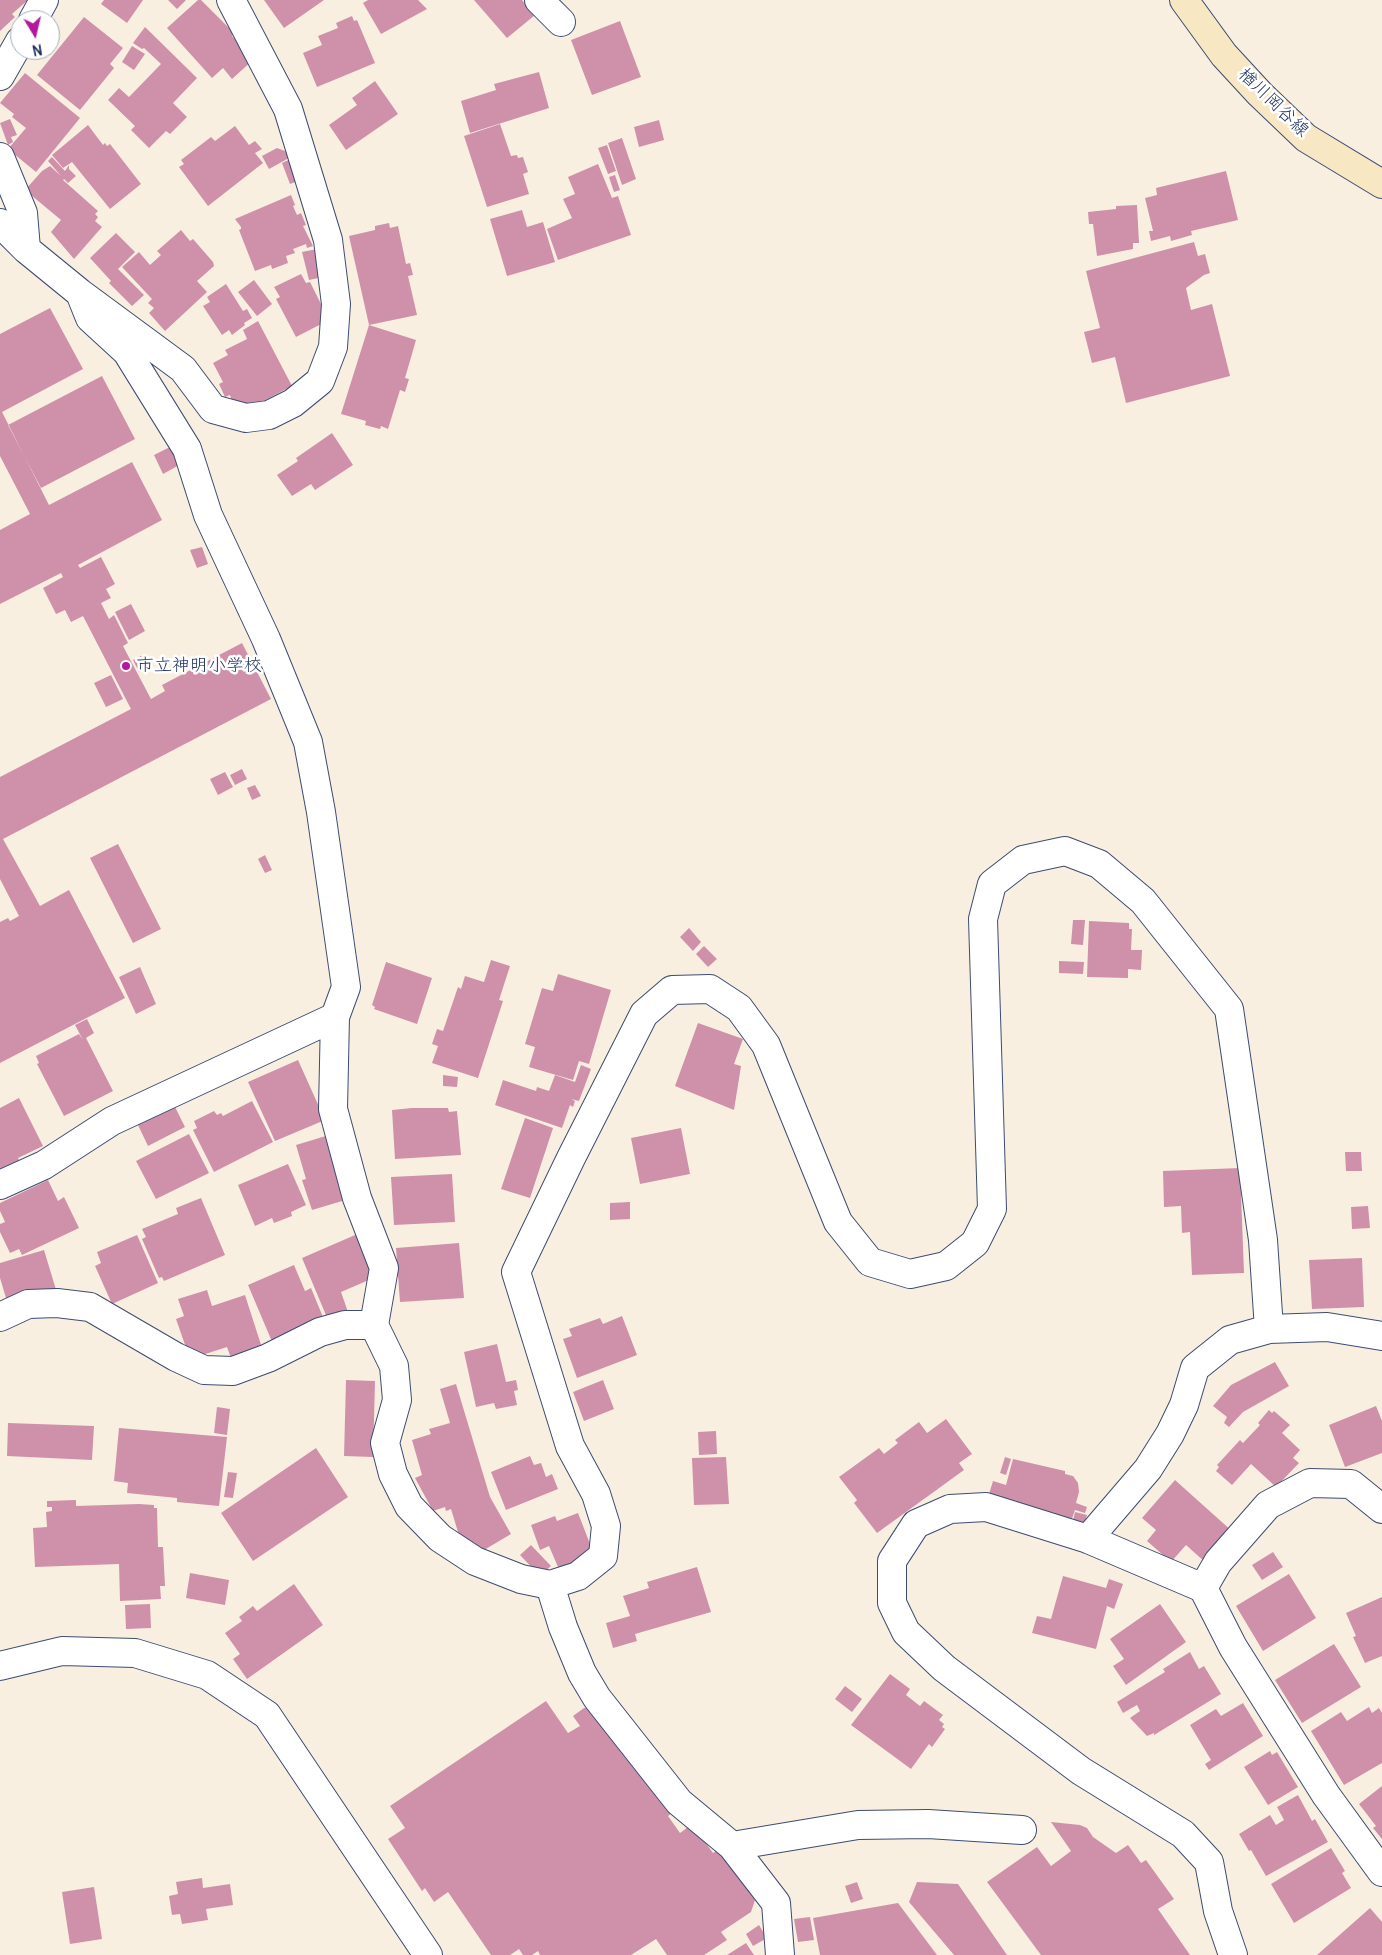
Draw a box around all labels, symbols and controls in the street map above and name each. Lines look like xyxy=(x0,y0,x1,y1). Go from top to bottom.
north arrow xyxy=(10,10,60,60)
text: N xyxy=(31,40,43,58)
street label: 楢川岡谷線 xyxy=(1233,64,1313,142)
place label: 市立神明小学校 xyxy=(136,655,262,677)
marker: 市立神明小学校 xyxy=(120,660,132,672)

